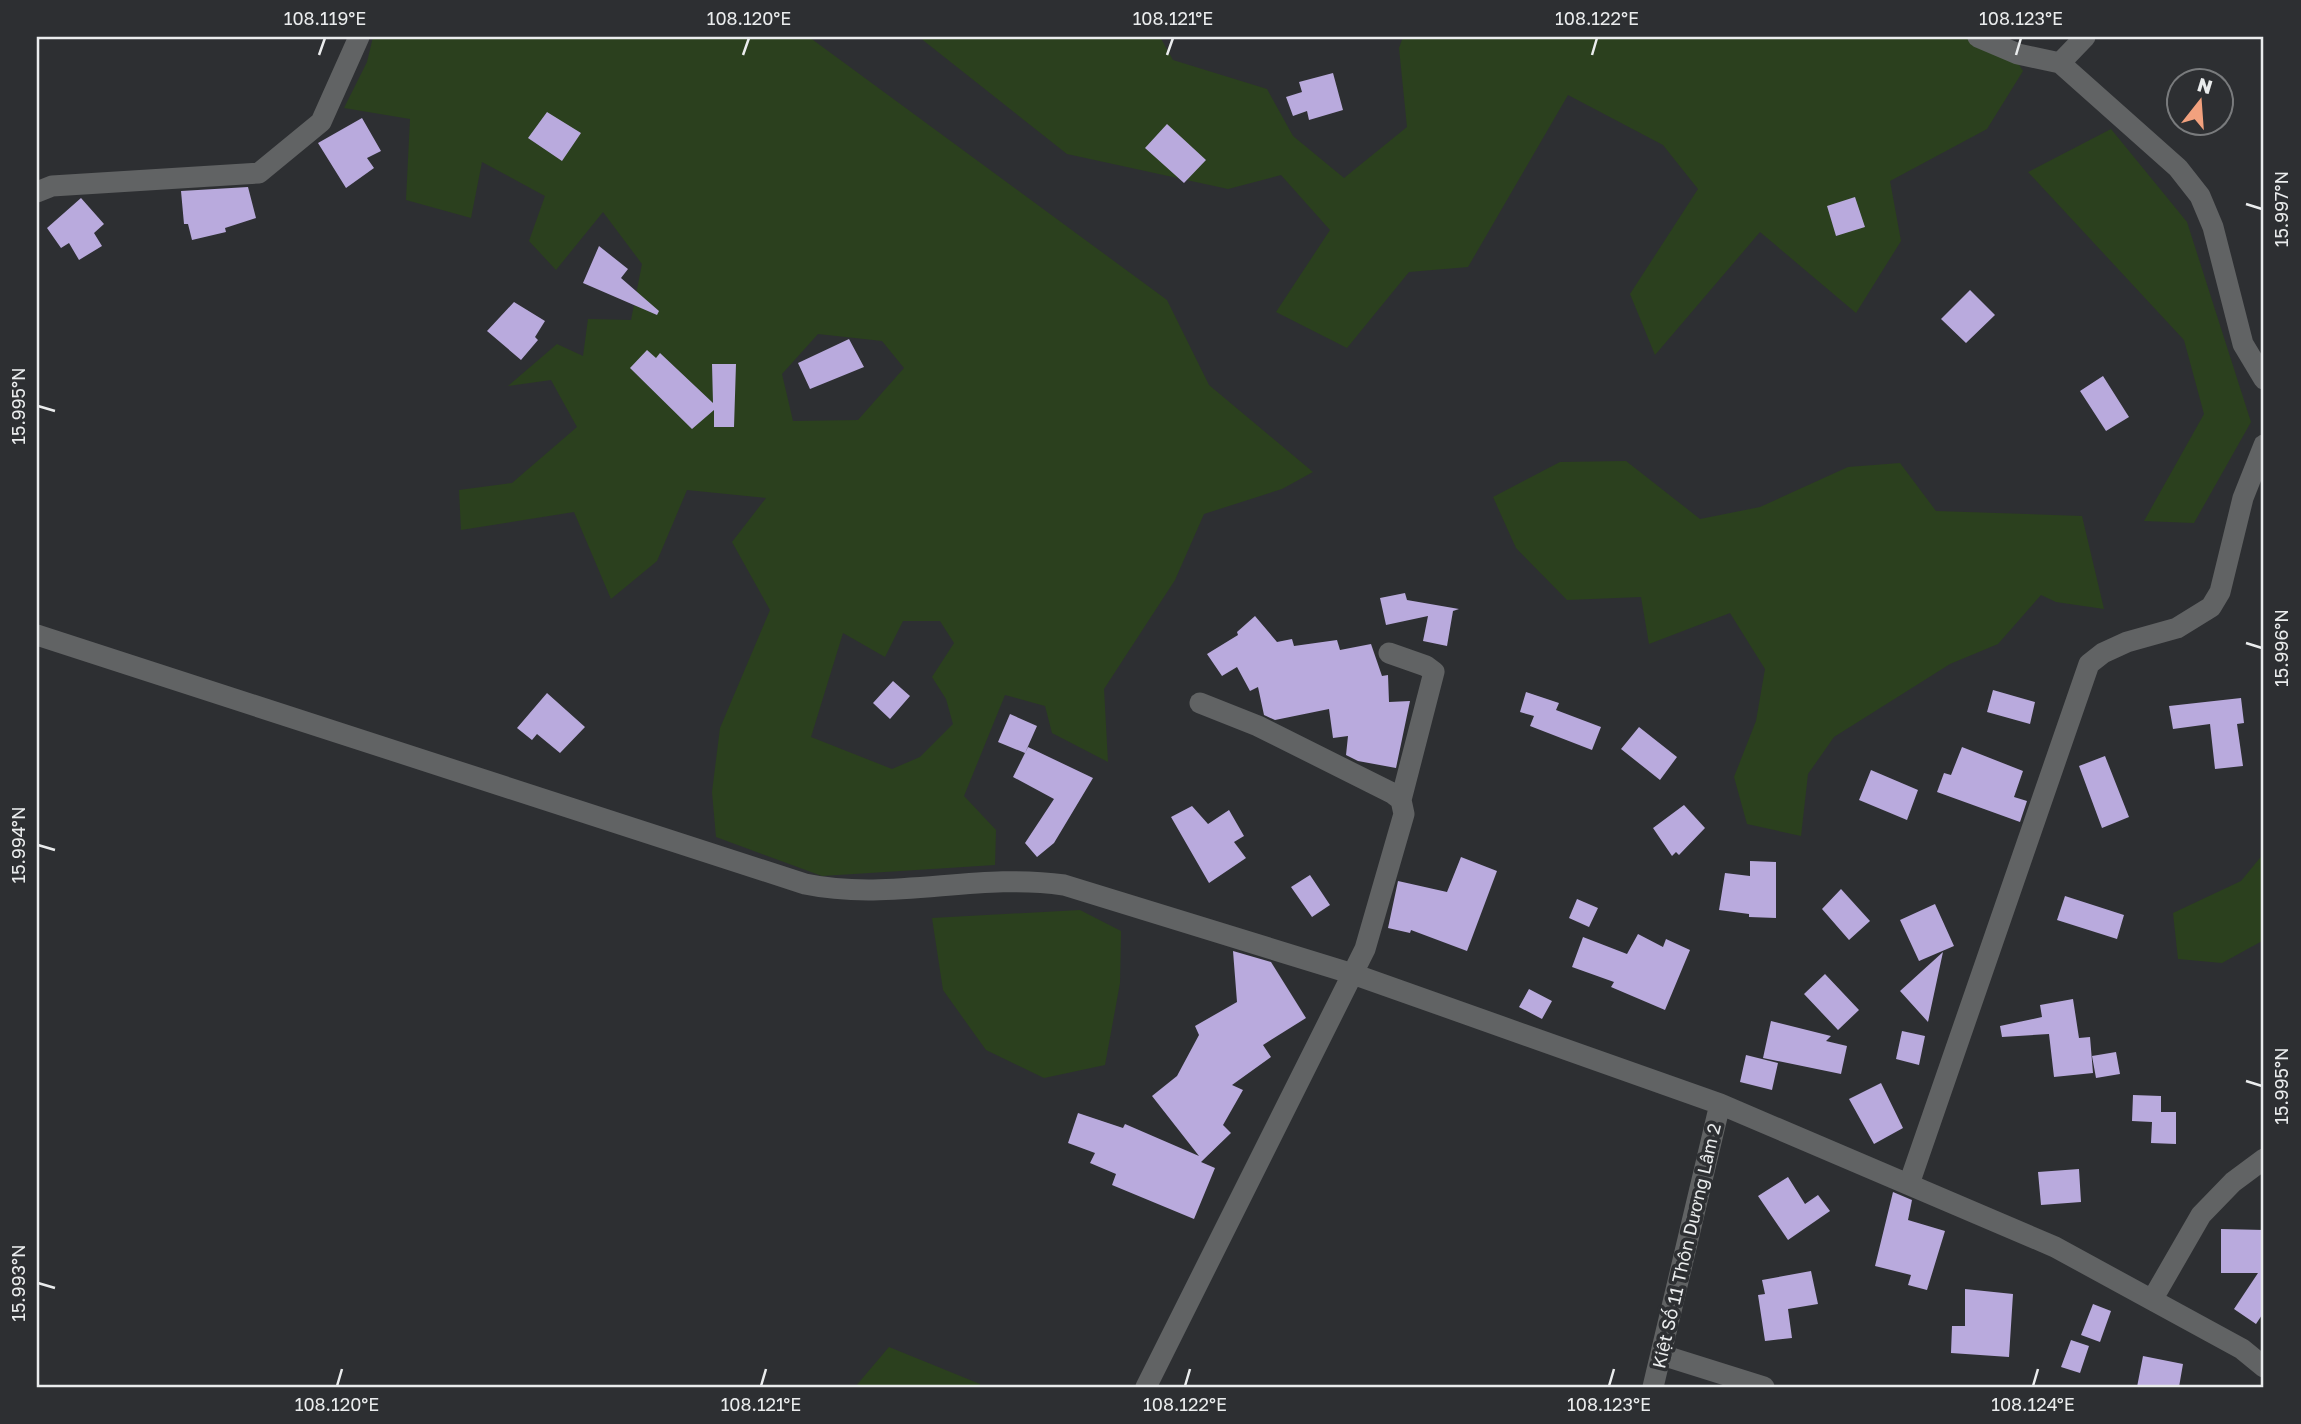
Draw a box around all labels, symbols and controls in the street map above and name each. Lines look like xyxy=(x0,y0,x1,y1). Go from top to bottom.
text: 108.119°E xyxy=(284,7,366,29)
text: 108.120°E xyxy=(707,7,791,29)
text: 108.121°E xyxy=(1133,7,1213,29)
text: 108.122°E xyxy=(1555,7,1639,29)
text: 108.123°E xyxy=(1979,7,2063,29)
north arrow xyxy=(2164,66,2234,136)
text: N xyxy=(2195,72,2215,98)
text: 15.997°N xyxy=(2270,171,2292,247)
text: 15.995°N xyxy=(7,367,29,445)
text: 15.996°N xyxy=(2270,609,2292,687)
text: 15.994°N xyxy=(7,806,29,884)
text: 15.995°N xyxy=(2270,1047,2292,1125)
street label: Kiệt Số 11 Thôn Dương Lâm 2 xyxy=(1647,1121,1725,1370)
text: 15.993°N xyxy=(7,1244,29,1322)
text: 108.120°E xyxy=(295,1393,379,1415)
text: 108.121°E xyxy=(721,1393,801,1415)
text: 108.122°E xyxy=(1143,1393,1227,1415)
text: 108.123°E xyxy=(1567,1393,1651,1415)
text: 108.124°E xyxy=(1991,1393,2075,1415)

